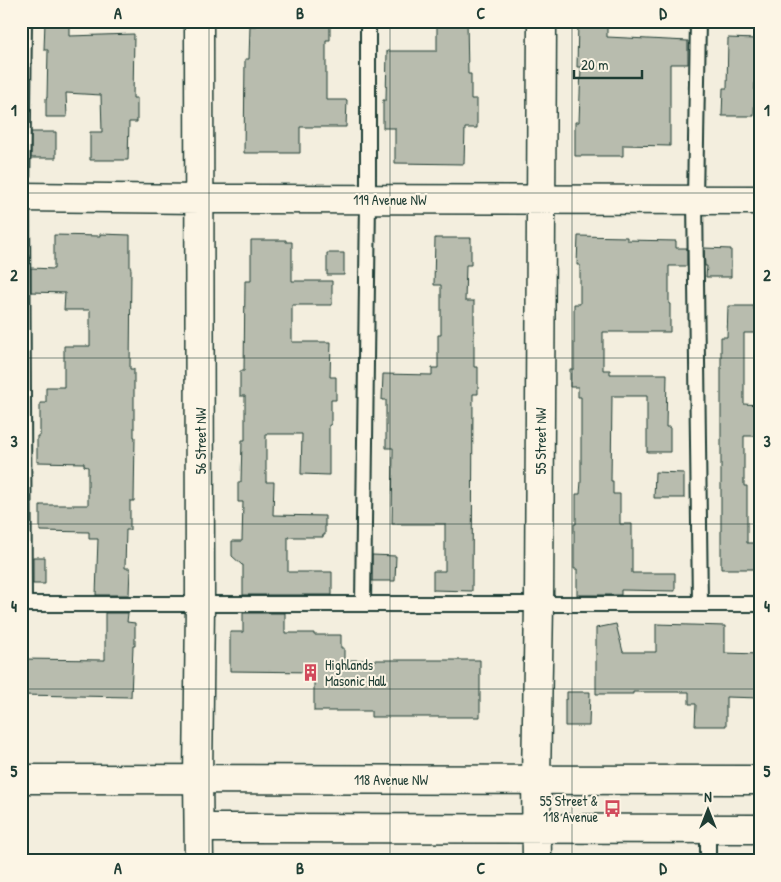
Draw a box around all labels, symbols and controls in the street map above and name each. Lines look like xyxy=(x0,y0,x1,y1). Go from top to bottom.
text: A xyxy=(114,2,122,24)
text: B xyxy=(296,2,304,24)
text: C xyxy=(477,2,486,24)
text: D xyxy=(659,2,667,24)
scale bar xyxy=(574,48,641,80)
text: 20 m xyxy=(581,54,608,75)
text: 1 xyxy=(11,99,17,121)
text: 1 xyxy=(764,99,770,121)
street label: 119 Avenue NW xyxy=(353,190,427,209)
text: 2 xyxy=(10,264,18,286)
text: 2 xyxy=(763,264,771,286)
street label: 56 Street NW xyxy=(191,407,210,474)
street label: 55 Street NW xyxy=(531,407,550,474)
text: 3 xyxy=(10,430,18,452)
text: 3 xyxy=(763,430,771,452)
text: 4 xyxy=(11,595,17,617)
text: 4 xyxy=(764,595,770,617)
place label: Highlands Masonic Hall xyxy=(325,655,387,690)
building icon: Highlands Masonic Hall xyxy=(301,662,321,682)
text: 5 xyxy=(11,760,18,782)
text: 5 xyxy=(764,760,771,782)
street label: 118 Avenue NW xyxy=(354,770,428,789)
north arrow xyxy=(684,784,734,834)
text: N xyxy=(704,787,712,806)
place label: 55 Street & 118 Avenue xyxy=(540,791,598,826)
bus stop icon: 55 Street & 118 Avenue xyxy=(602,798,622,818)
text: A xyxy=(114,857,122,879)
text: B xyxy=(296,857,304,879)
text: C xyxy=(477,857,486,879)
text: D xyxy=(659,857,667,879)

